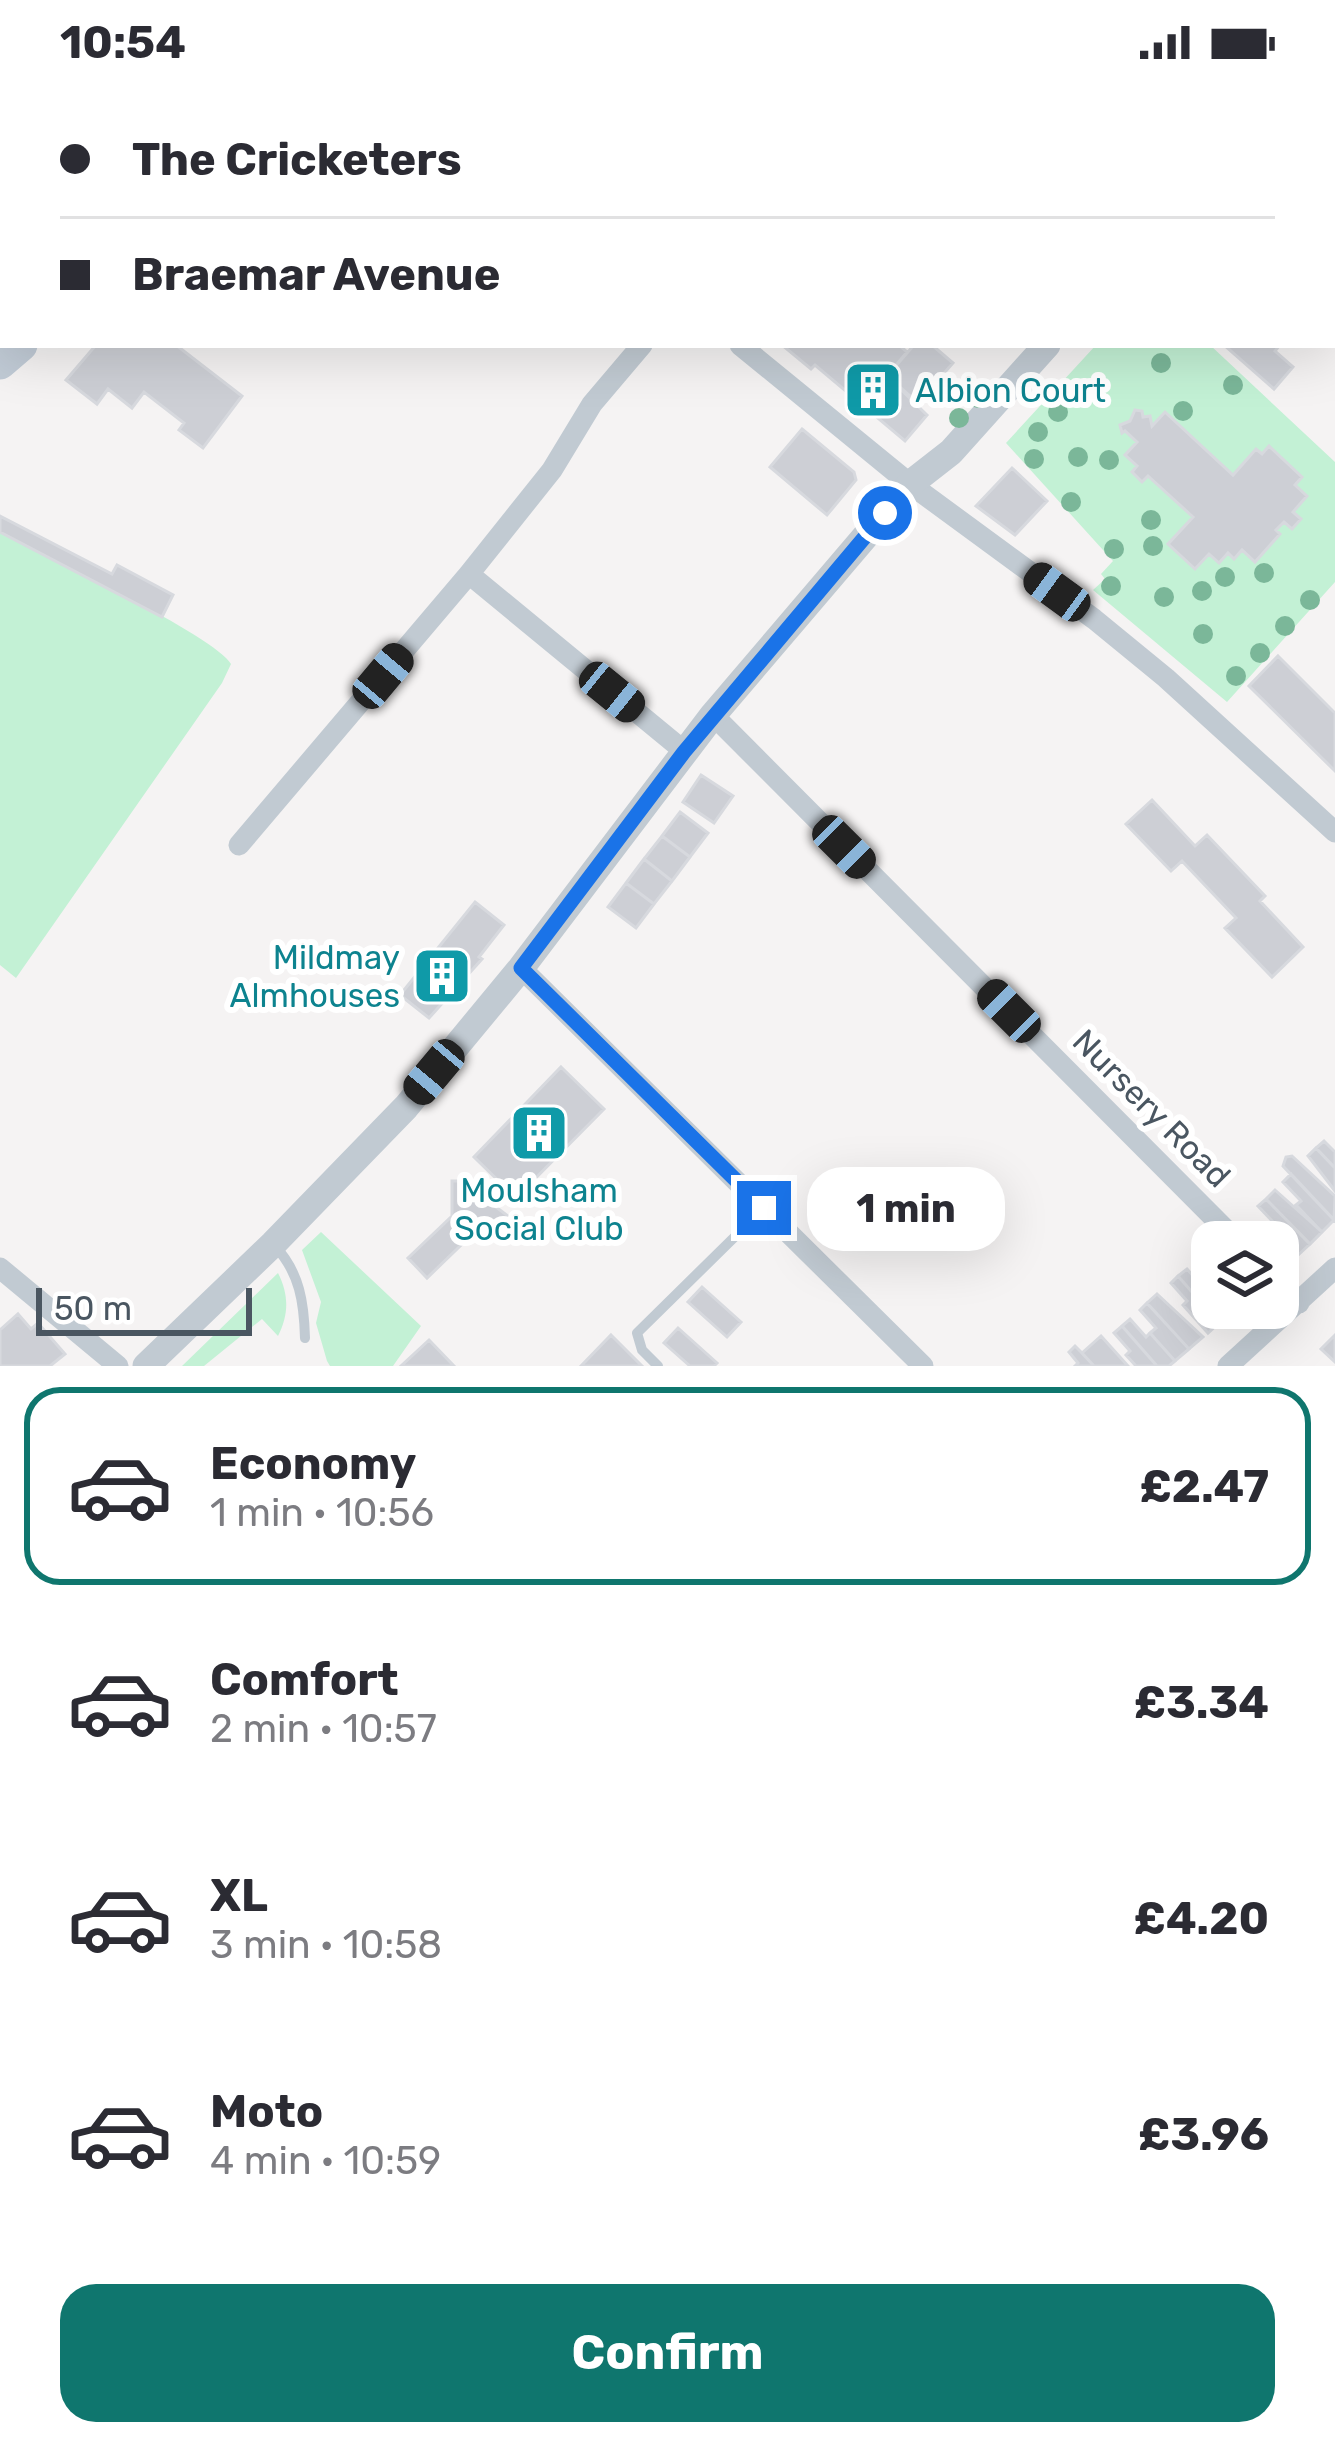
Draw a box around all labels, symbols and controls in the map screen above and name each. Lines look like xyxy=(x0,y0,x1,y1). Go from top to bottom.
text: 10:54 xyxy=(60,16,186,69)
text: The Cricketers xyxy=(132,133,462,186)
text: Braemar Avenue xyxy=(132,248,500,301)
building icon: Albion Court xyxy=(842,359,904,421)
place label: Albion Court xyxy=(915,371,1106,410)
route start xyxy=(858,486,912,540)
car xyxy=(1017,556,1097,628)
car xyxy=(346,637,420,715)
car xyxy=(573,655,651,729)
car xyxy=(806,809,882,885)
place label: Mildmay Almhouses xyxy=(229,938,400,1015)
building icon: Mildmay Almhouses xyxy=(411,945,473,1007)
car xyxy=(971,973,1047,1049)
street label: Nursery Road xyxy=(1065,1021,1239,1195)
car xyxy=(397,1033,471,1111)
building icon: Moulsham Social Club xyxy=(508,1102,570,1164)
callout: 1 min xyxy=(806,1166,1004,1250)
place label: Moulsham Social Club xyxy=(454,1171,624,1248)
route end xyxy=(737,1181,791,1235)
text: 1 min xyxy=(856,1186,956,1232)
map controls xyxy=(1191,1221,1299,1329)
button: layers xyxy=(1191,1221,1299,1329)
scale bar xyxy=(36,1282,252,1335)
text: 50 m xyxy=(54,1289,132,1328)
icon: car xyxy=(66,1432,174,1540)
text: Economy xyxy=(210,1437,416,1490)
text: £2.47 xyxy=(1139,1460,1269,1513)
text: 1 min · 10:56 xyxy=(210,1490,434,1536)
icon: car xyxy=(66,1648,174,1756)
text: Comfort xyxy=(210,1653,399,1706)
text: £3.34 xyxy=(1134,1676,1269,1729)
text: 2 min · 10:57 xyxy=(210,1706,437,1752)
icon: car xyxy=(66,1864,174,1972)
text: XL xyxy=(210,1869,268,1922)
text: £4.20 xyxy=(1134,1892,1269,1945)
text: 3 min · 10:58 xyxy=(210,1922,442,1968)
icon: car xyxy=(66,2080,174,2188)
text: Moto xyxy=(210,2085,323,2138)
text: £3.96 xyxy=(1138,2108,1269,2161)
text: 4 min · 10:59 xyxy=(210,2138,441,2184)
button: Confirm xyxy=(60,2284,1275,2422)

